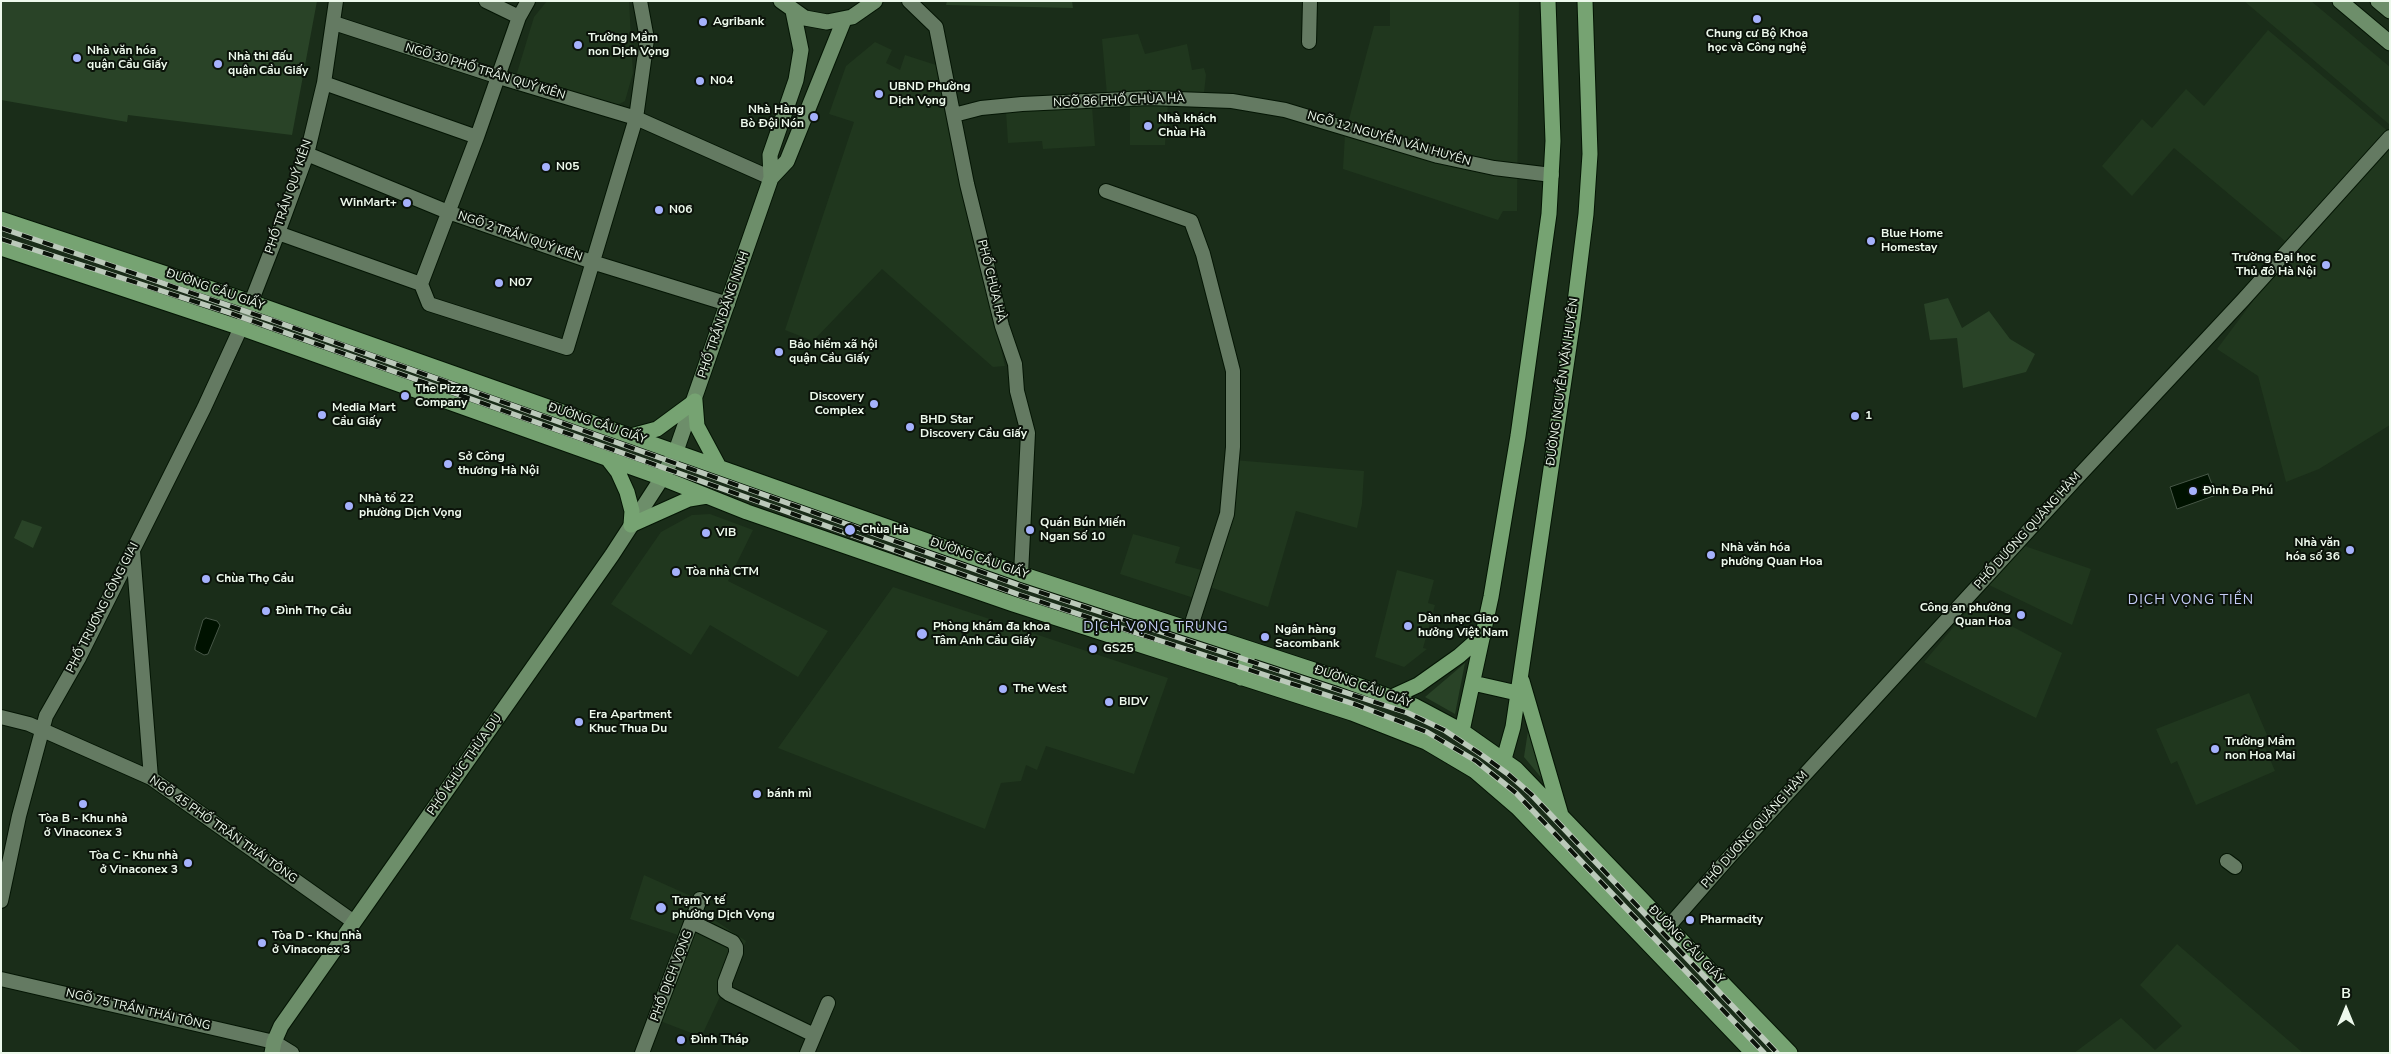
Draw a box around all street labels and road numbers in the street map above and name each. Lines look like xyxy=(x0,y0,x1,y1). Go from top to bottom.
street label: NGÕ 30 PHỐ TRẦN QUÝ KIÊN xyxy=(403,41,567,103)
street label: NGÕ 86 PHỐ CHÙA HÀ xyxy=(1053,92,1185,110)
street label: NGÕ 12 NGUYỄN VĂN HUYÊN xyxy=(1306,109,1472,169)
street label: PHỐ TRẦN QUÝ KIÊN xyxy=(263,138,315,256)
street label: NGÕ 2 TRẦN QUÝ KIÊN xyxy=(456,209,584,265)
street label: PHỐ CHÙA HÀ xyxy=(974,238,1008,324)
street label: PHỐ TRẦN ĐĂNG NINH xyxy=(696,250,752,380)
street label: ĐƯỜNG CẦU GIẤY xyxy=(164,266,266,314)
street label: ĐƯỜNG NGUYỄN VĂN HUYÊN xyxy=(1544,297,1582,467)
street label: ĐƯỜNG CẦU GIẤY xyxy=(546,400,648,448)
street label: PHỐ DƯƠNG QUẢNG HÀM xyxy=(1972,470,2084,592)
street label: ĐƯỜNG CẦU GIẤY xyxy=(928,535,1030,583)
street label: PHỐ TRƯƠNG CÔNG GIAI xyxy=(64,540,142,676)
street label: ĐƯỜNG CẦU GIẤY xyxy=(1312,663,1414,711)
street label: PHỐ KHÚC THỪA DỤ xyxy=(425,712,505,818)
street label: PHỐ DƯƠNG QUẢNG HÀM xyxy=(1699,769,1811,891)
street label: NGÕ 45 PHỐ TRẦN THÁI TÔNG xyxy=(146,773,300,887)
street label: ĐƯỜNG CẦU GIẤY xyxy=(1645,903,1727,987)
street label: PHỐ DỊCH VỌNG xyxy=(648,929,696,1023)
street label: NGÕ 75 TRẦN THÁI TÔNG xyxy=(64,986,212,1034)

